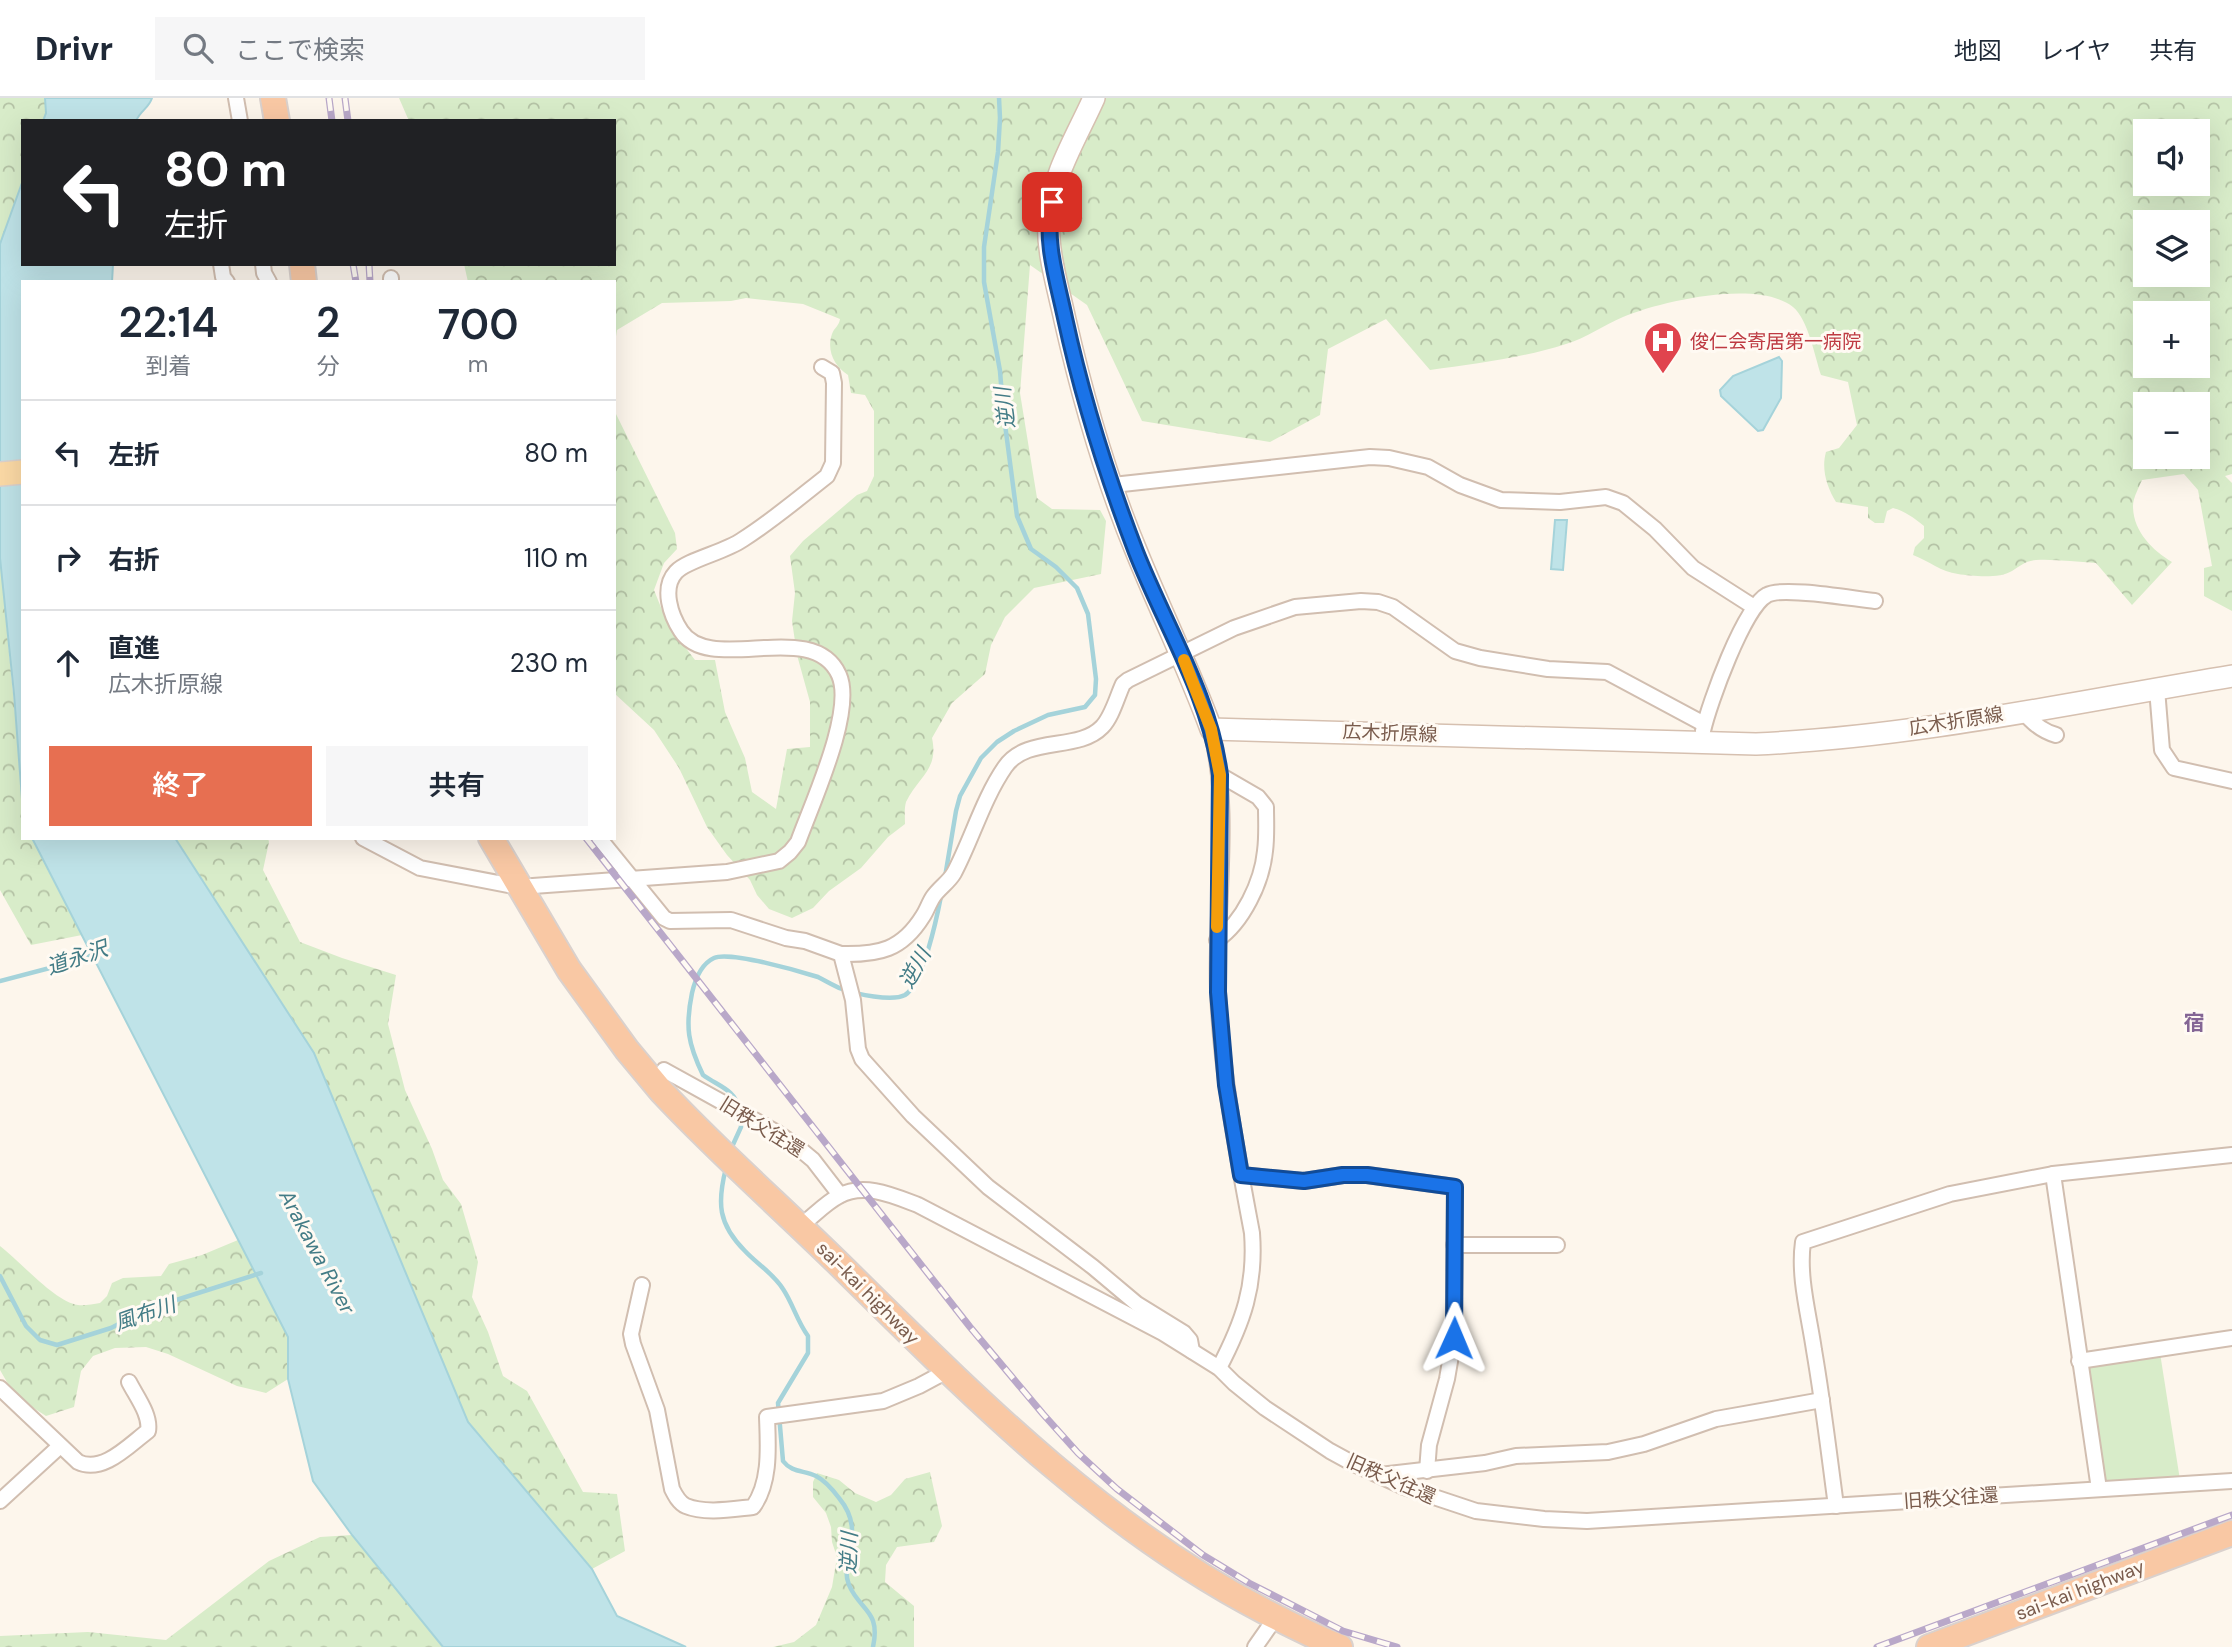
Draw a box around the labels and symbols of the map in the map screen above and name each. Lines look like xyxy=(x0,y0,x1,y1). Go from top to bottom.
pin xyxy=(1022,172,1082,232)
hospital icon: 俊仁会寄居第一病院 xyxy=(1642,320,1684,375)
place label: 俊仁会寄居第一病院 xyxy=(1690,329,1861,354)
water label: 逆川 xyxy=(988,383,1021,431)
street label: 広木折原線 xyxy=(1907,701,2005,741)
street label: 広木折原線 xyxy=(1342,719,1438,747)
water label: 道永沢 xyxy=(43,934,114,981)
water label: 逆川 xyxy=(893,941,938,993)
district label: 宿 xyxy=(2184,1009,2205,1037)
street label: 旧秩父往還 xyxy=(715,1091,809,1163)
water label: Arakawa River xyxy=(272,1184,362,1320)
street label: sai-kai highway xyxy=(811,1236,925,1350)
water label: 風布川 xyxy=(111,1290,181,1337)
position arrow xyxy=(1417,1301,1491,1375)
street label: 旧秩父往還 xyxy=(1343,1448,1439,1510)
street label: 旧秩父往還 xyxy=(1903,1482,1999,1514)
water label: 逆川 xyxy=(834,1530,864,1574)
street label: sai-kai highway xyxy=(2012,1554,2148,1626)

